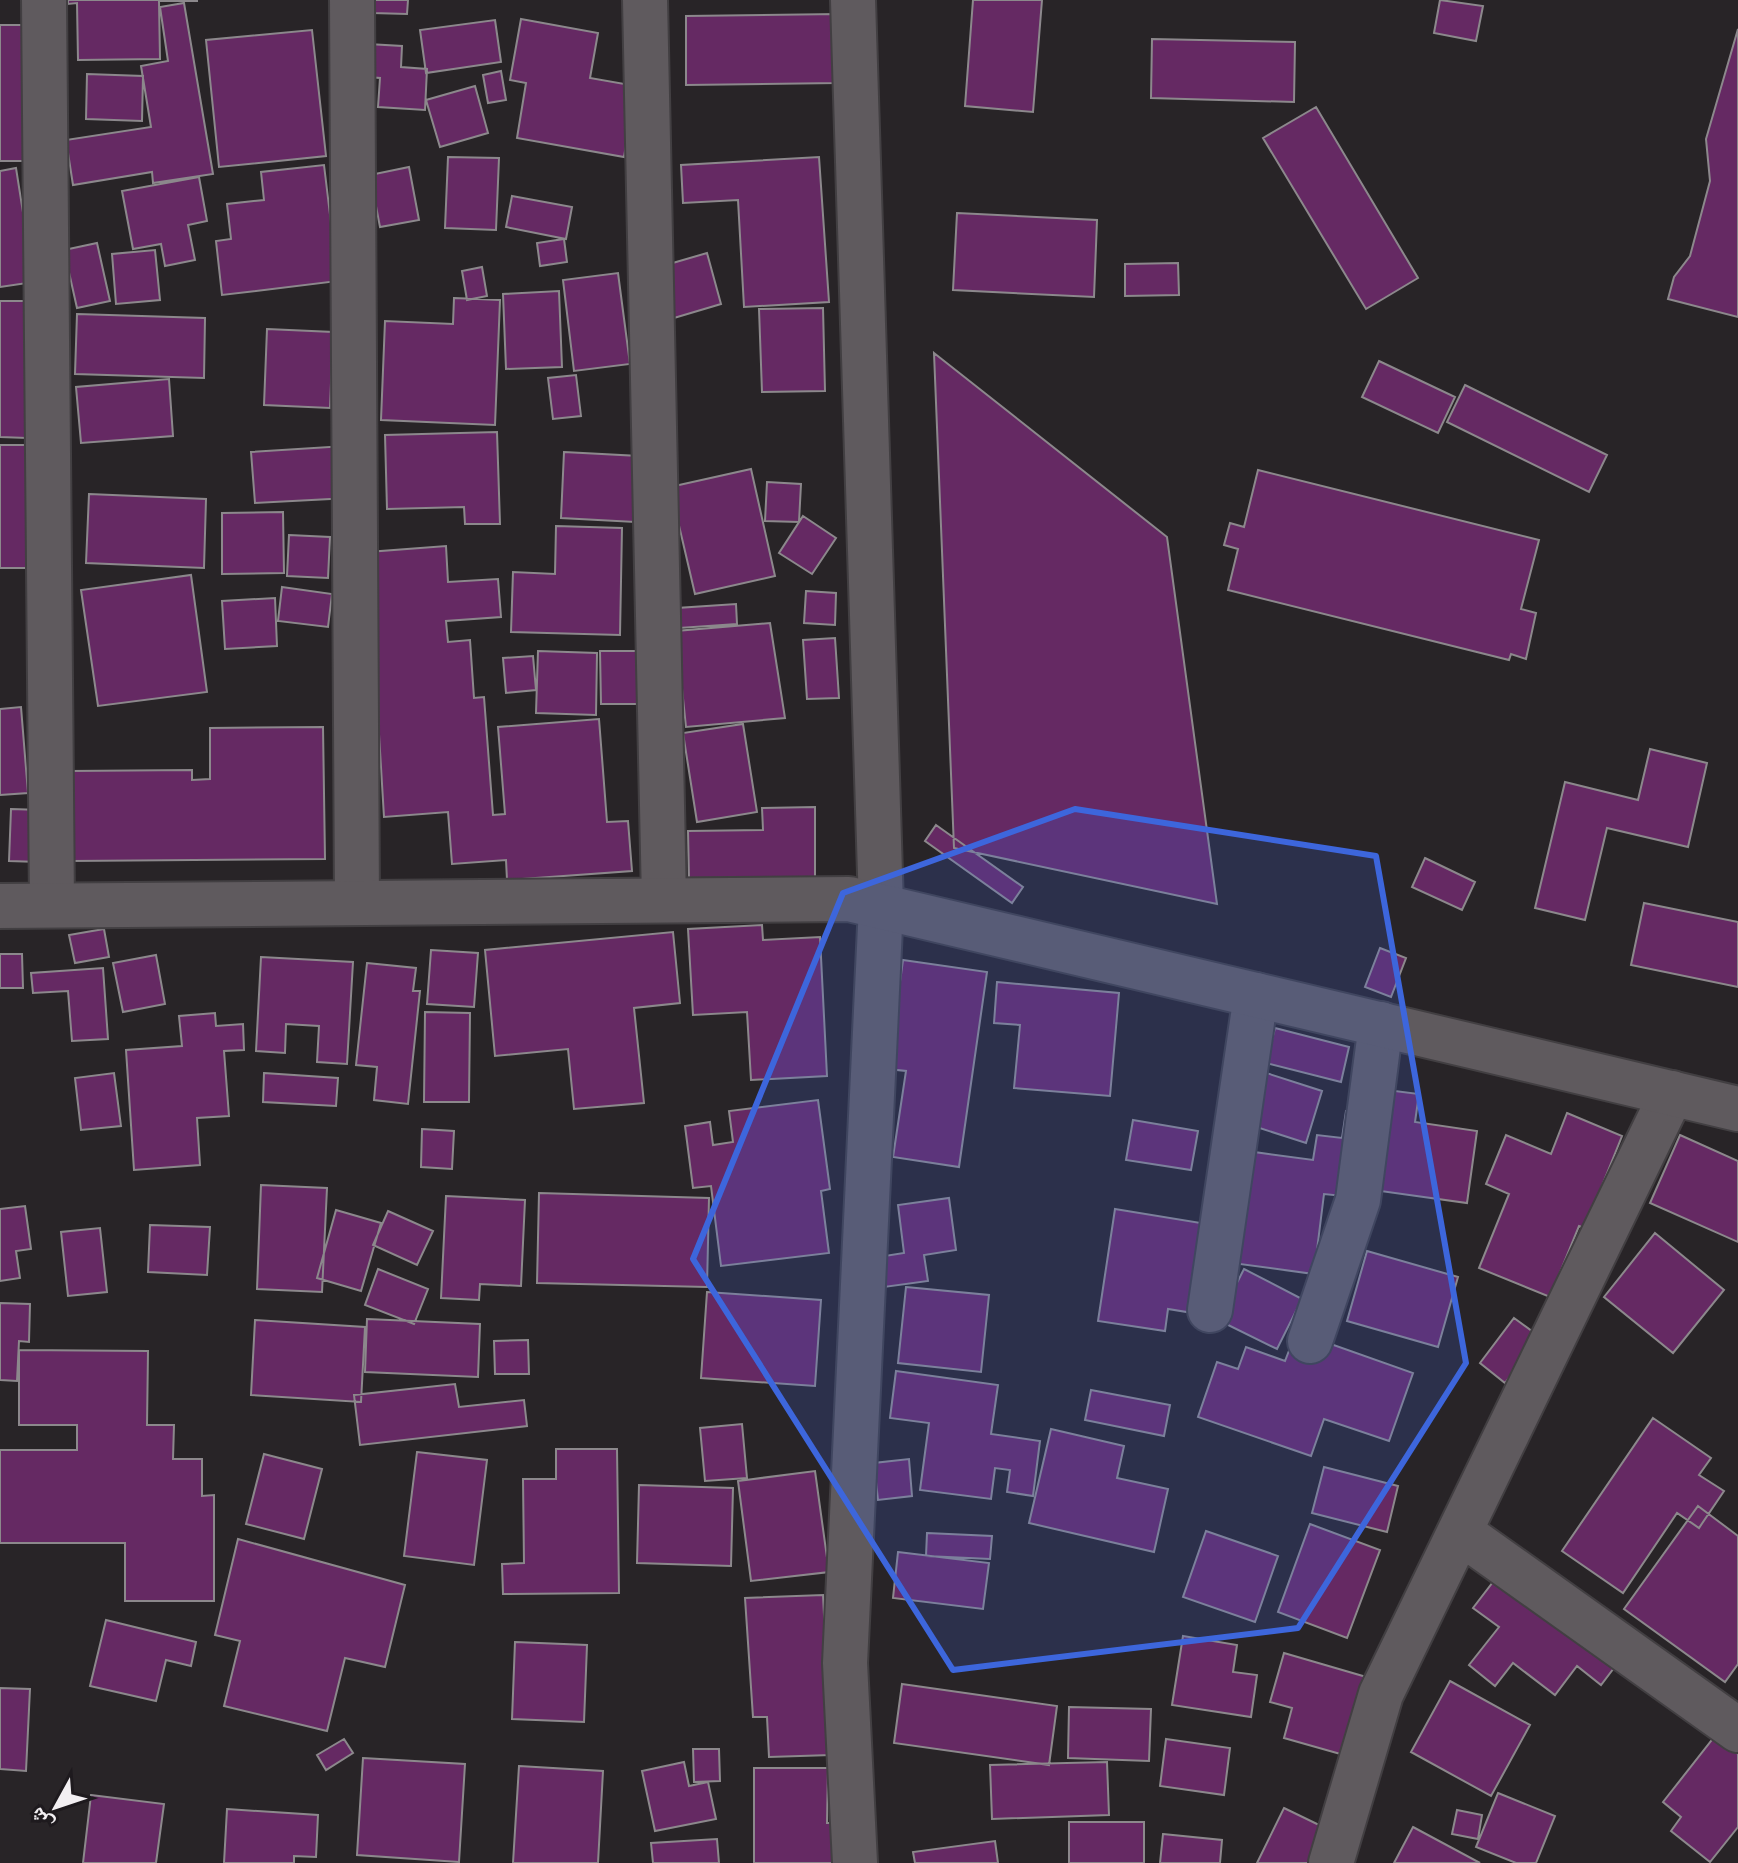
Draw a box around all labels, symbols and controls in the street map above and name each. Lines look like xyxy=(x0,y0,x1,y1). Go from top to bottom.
north arrow xyxy=(16,1767,96,1847)
text: ش xyxy=(22,1802,59,1838)

